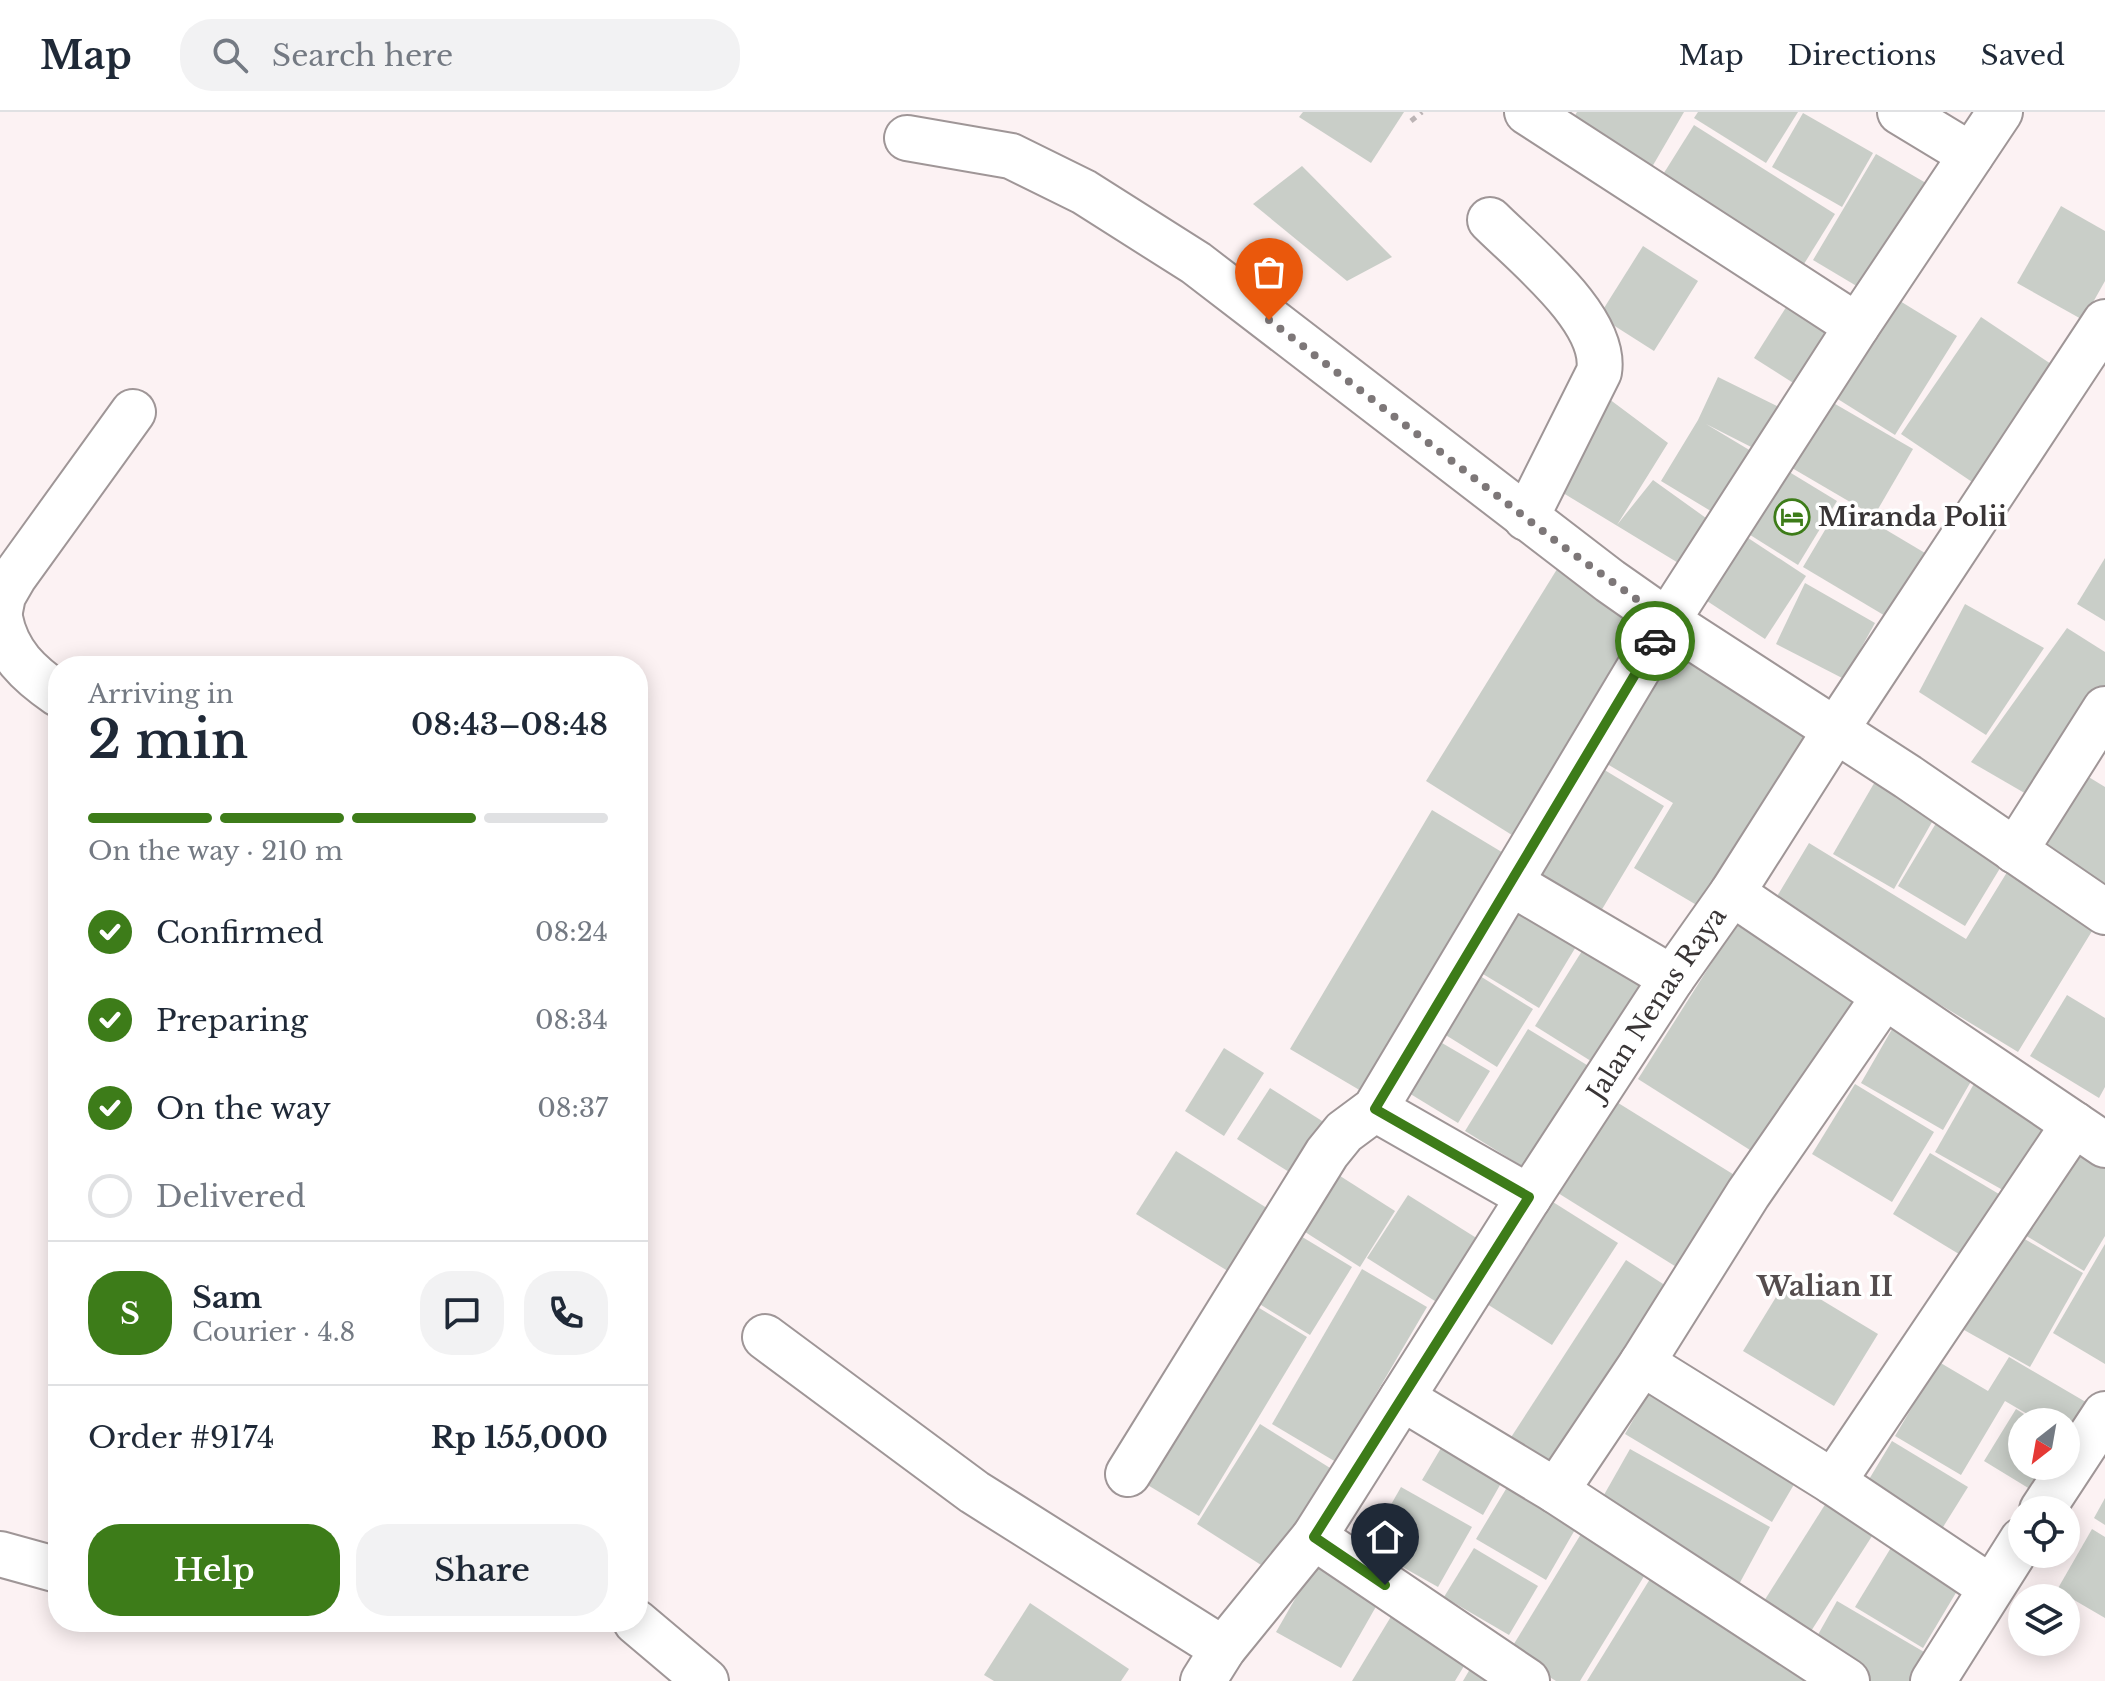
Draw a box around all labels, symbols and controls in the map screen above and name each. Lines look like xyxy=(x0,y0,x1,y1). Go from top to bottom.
search box xyxy=(180,19,740,91)
text: Map xyxy=(40,32,132,79)
icon: search xyxy=(208,33,252,77)
text: Search here xyxy=(272,37,453,74)
text: Map xyxy=(1679,38,1744,73)
text: Directions xyxy=(1788,38,1937,73)
text: Saved xyxy=(1981,38,2065,73)
pin xyxy=(1235,238,1303,320)
icon: bag xyxy=(1247,250,1291,294)
hotel icon: Miranda Polii xyxy=(1773,498,1811,536)
place label: Miranda Polii xyxy=(1818,501,2007,533)
courier xyxy=(1615,601,1695,681)
icon: car xyxy=(1633,619,1677,663)
text: Arriving in xyxy=(88,678,234,710)
text: 08:43–08:48 xyxy=(411,706,608,743)
text: 2 min xyxy=(88,708,248,772)
text: On the way · 210 m xyxy=(88,835,343,867)
street label: Jalan Nenas Raya xyxy=(1579,900,1733,1109)
icon: check xyxy=(88,910,132,954)
text: Confirmed xyxy=(156,914,324,951)
text: 08:24 xyxy=(535,916,608,948)
icon: check xyxy=(88,998,132,1042)
text: Preparing xyxy=(156,1002,308,1039)
text: 08:34 xyxy=(535,1004,608,1036)
icon: check xyxy=(88,1086,132,1130)
text: On the way xyxy=(156,1090,331,1127)
text: 08:37 xyxy=(537,1092,608,1124)
text: Delivered xyxy=(156,1178,306,1215)
district label: Walian II xyxy=(1756,1269,1893,1304)
button: chat xyxy=(420,1271,504,1355)
button: phone xyxy=(524,1271,608,1355)
text: Sam xyxy=(192,1279,262,1316)
text: S xyxy=(120,1295,140,1332)
text: Courier · 4.8 xyxy=(192,1316,355,1348)
north arrow xyxy=(2008,1408,2080,1480)
map controls xyxy=(2008,1408,2080,1656)
text: Order #9174 xyxy=(88,1419,275,1456)
text: Rp 155,000 xyxy=(431,1419,608,1456)
button: locate xyxy=(2008,1496,2080,1568)
pin xyxy=(1351,1503,1419,1585)
icon: home xyxy=(1363,1515,1407,1559)
button: Help xyxy=(88,1524,340,1616)
button: Share xyxy=(356,1524,608,1616)
button: layers xyxy=(2008,1584,2080,1656)

